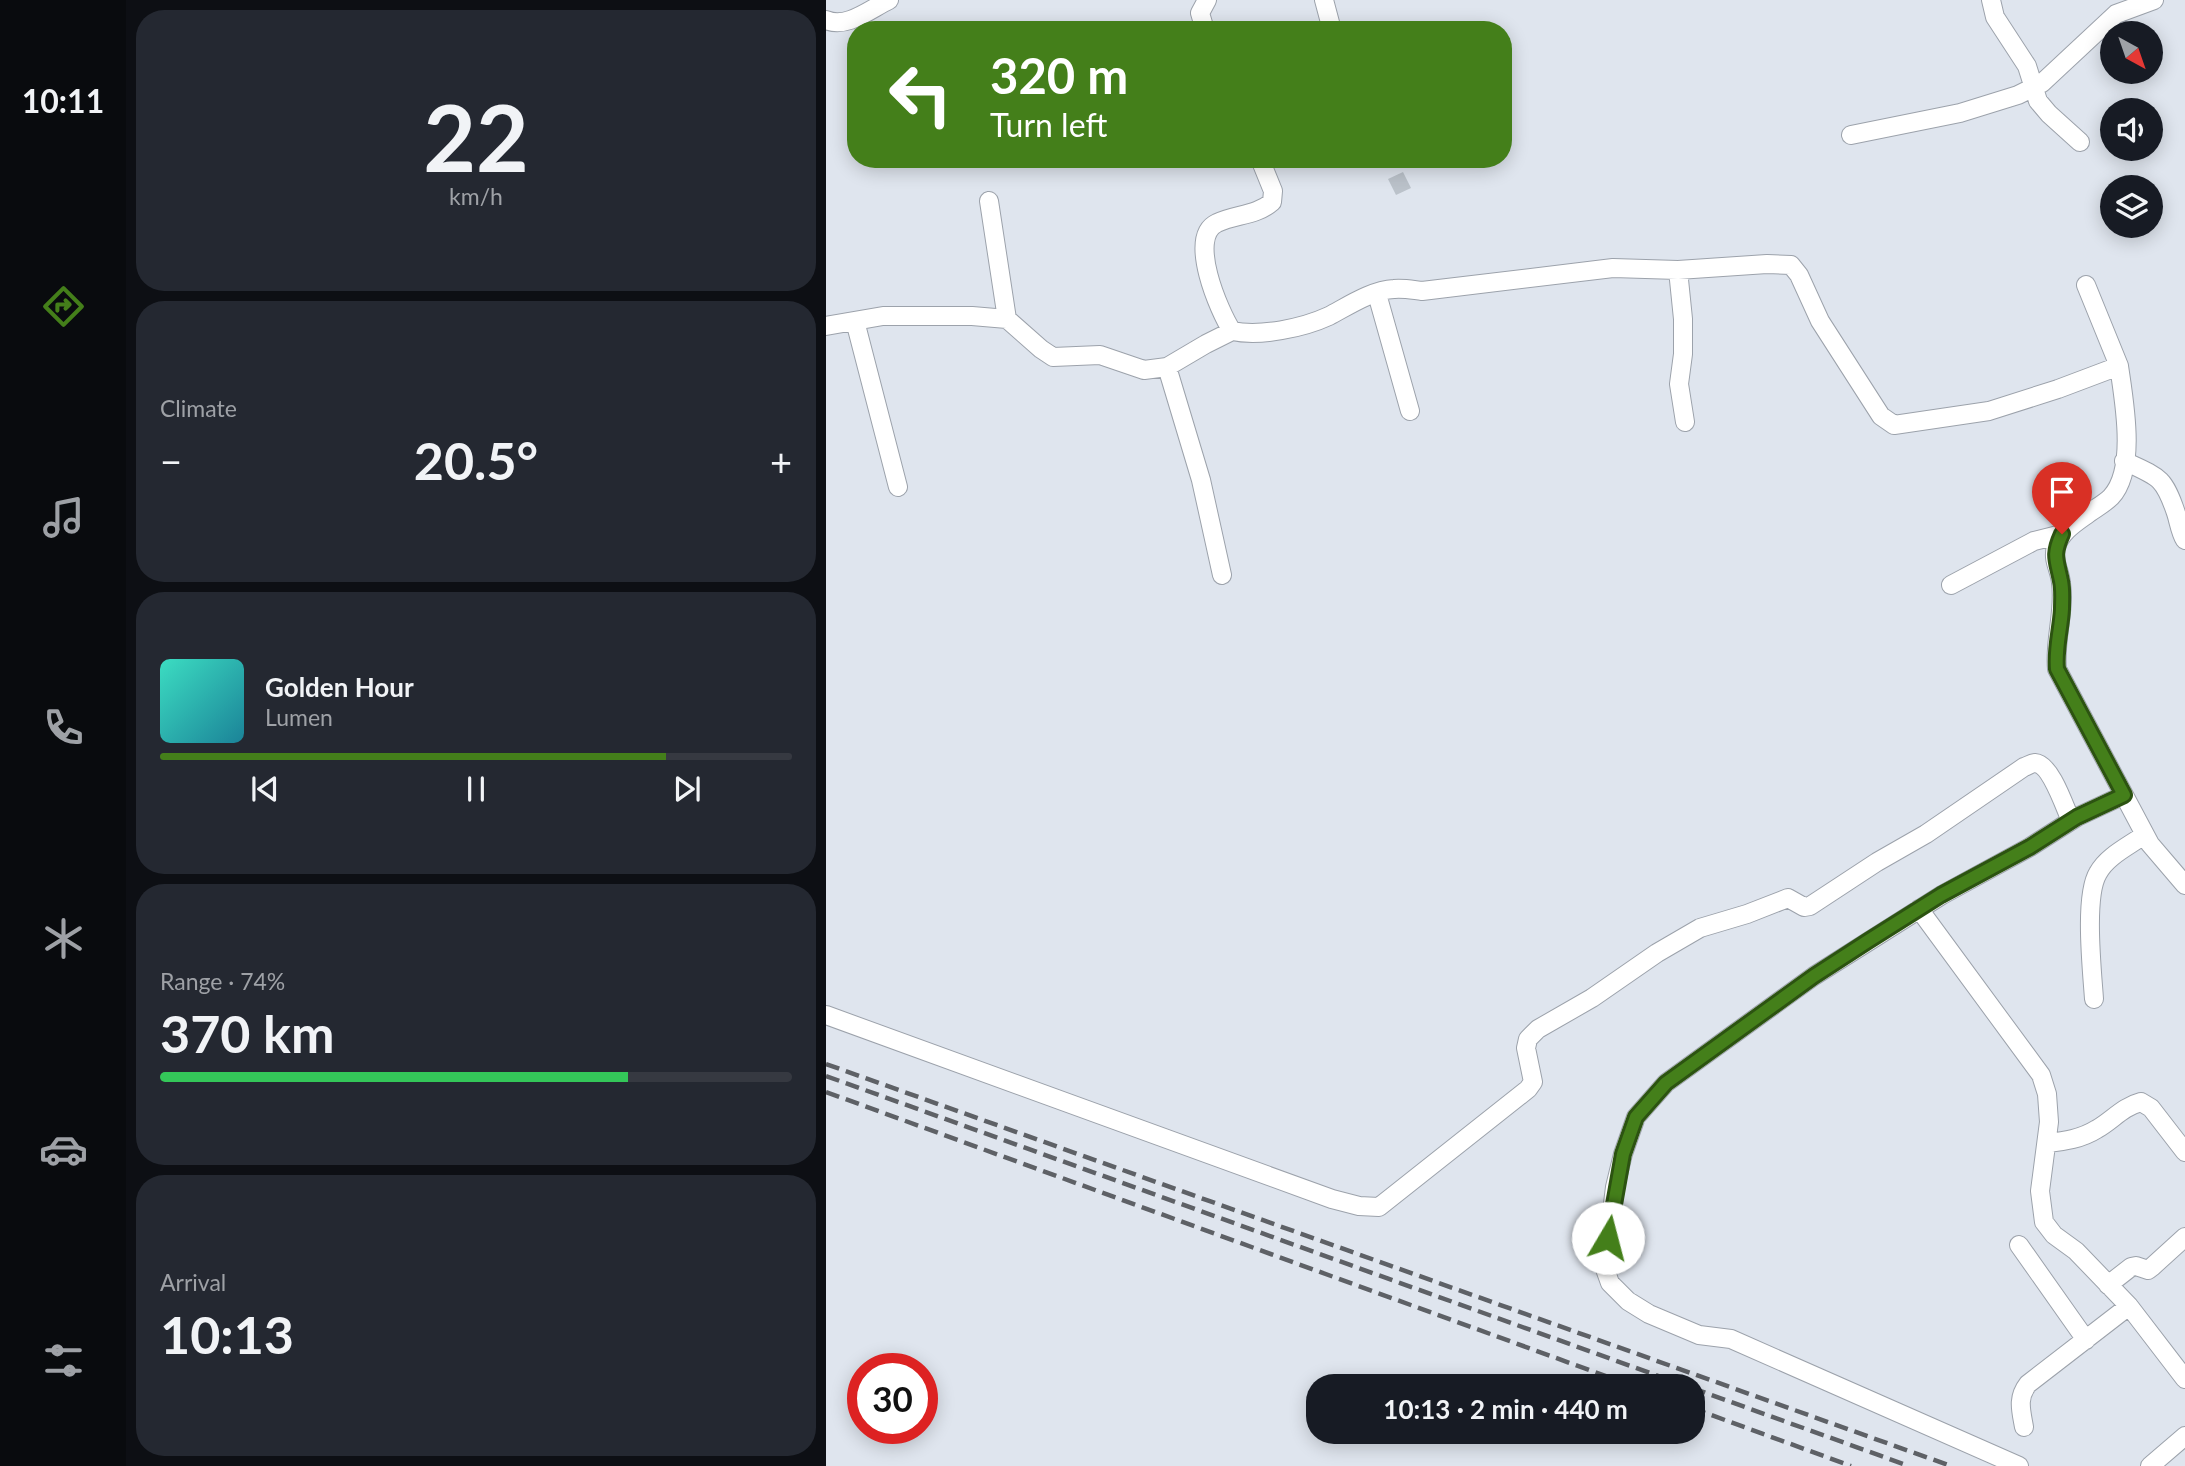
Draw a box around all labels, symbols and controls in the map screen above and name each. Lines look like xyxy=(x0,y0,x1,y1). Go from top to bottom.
north arrow xyxy=(2100,21,2163,84)
map controls xyxy=(2100,21,2163,238)
text: 320 m xyxy=(990,46,1128,104)
icon: left xyxy=(875,49,966,140)
text: 10:11 xyxy=(22,81,104,120)
text: 22 xyxy=(423,82,529,191)
button: sound xyxy=(2100,98,2163,161)
text: Turn left xyxy=(990,105,1107,144)
button: layers xyxy=(2100,175,2163,238)
text: km/h xyxy=(449,182,503,210)
icon: directions xyxy=(39,282,88,331)
text: Climate xyxy=(160,394,237,422)
text: 20.5° xyxy=(414,429,538,491)
text: − xyxy=(160,438,182,484)
text: + xyxy=(770,438,792,484)
pin xyxy=(2032,462,2092,534)
icon: arrive xyxy=(2043,473,2081,511)
icon: music xyxy=(39,493,88,542)
text: Golden Hour xyxy=(265,671,414,703)
icon: phone xyxy=(39,703,88,752)
text: Lumen xyxy=(265,703,333,731)
icon: previous xyxy=(246,770,284,808)
icon: pause xyxy=(457,770,495,808)
icon: next xyxy=(668,770,706,808)
icon: climate xyxy=(39,914,88,963)
text: Range · 74% xyxy=(160,967,285,995)
text: 370 km xyxy=(160,1002,334,1064)
icon: car xyxy=(39,1125,88,1174)
position arrow xyxy=(1571,1201,1645,1275)
text: Arrival xyxy=(160,1268,226,1296)
text: 10:13 xyxy=(160,1303,294,1365)
icon: filters xyxy=(39,1336,88,1385)
speed limit sign: 30 xyxy=(847,1353,938,1444)
text: 10:13 · 2 min · 440 m xyxy=(1383,1393,1628,1425)

